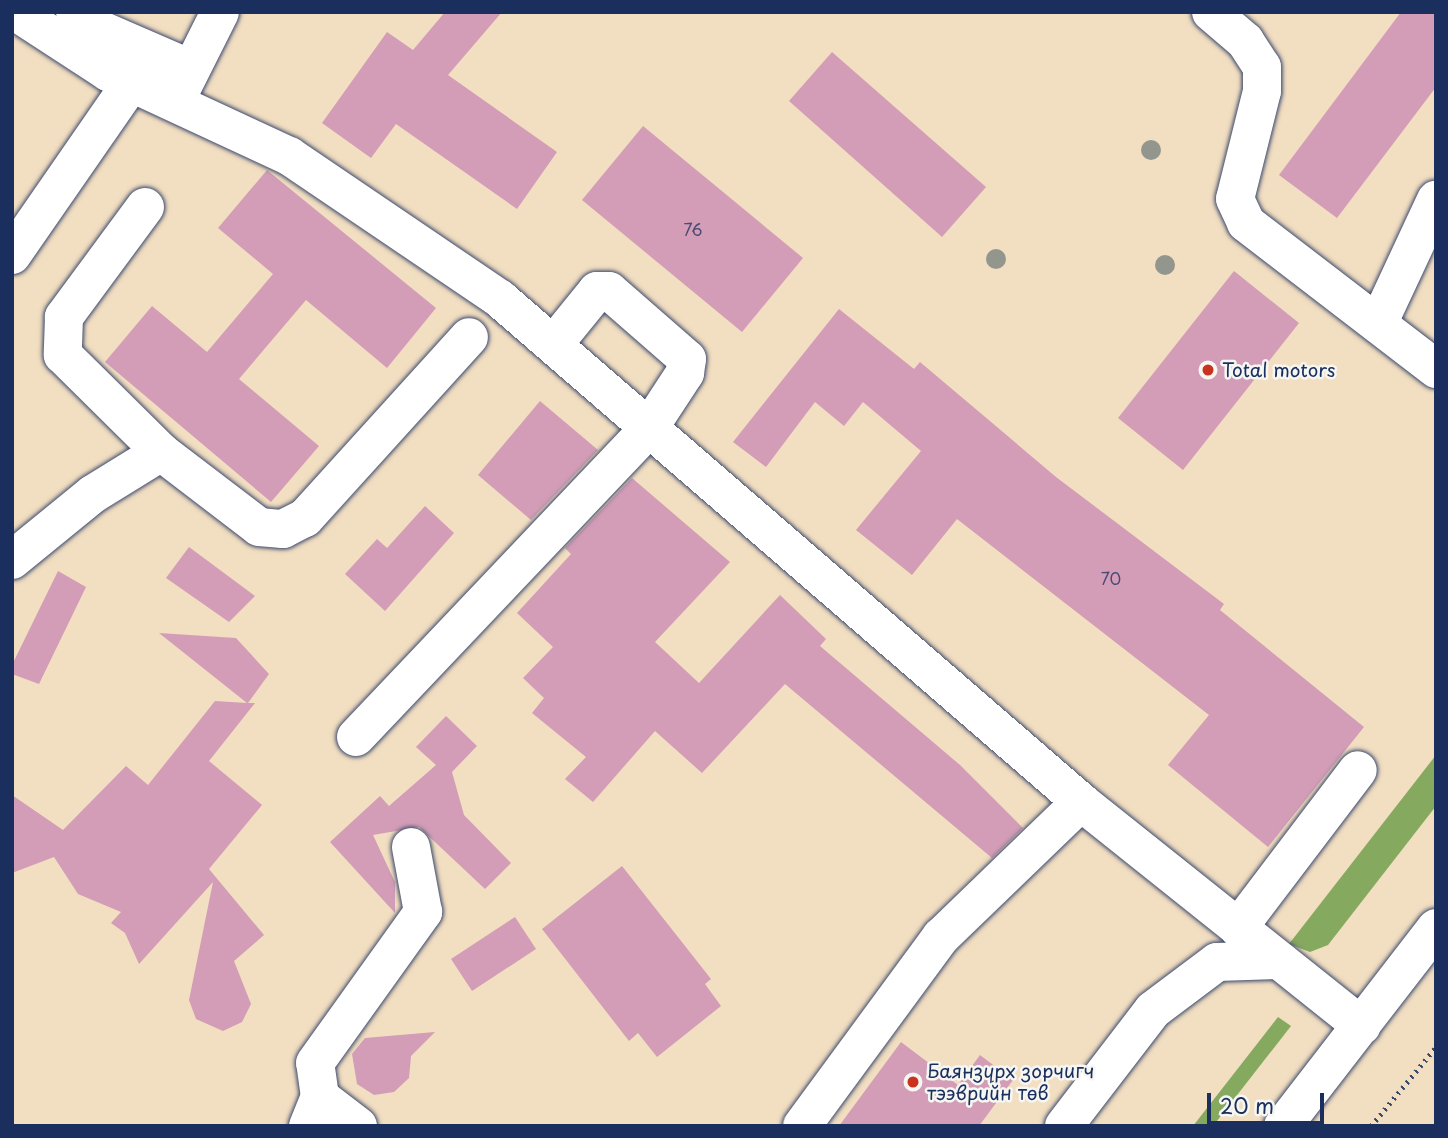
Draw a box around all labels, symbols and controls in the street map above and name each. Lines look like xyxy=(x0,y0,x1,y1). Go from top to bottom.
house number: 76 xyxy=(683,219,703,239)
place label: Total motors xyxy=(1222,359,1337,381)
marker: Total motors xyxy=(1200,362,1216,378)
house number: 70 xyxy=(1101,568,1121,588)
place label: Баянзүрх зорчигч тээврийн төв xyxy=(927,1060,1095,1104)
marker: Баянзүрх зорчигч тээврийн төв xyxy=(905,1074,921,1090)
scale bar xyxy=(1210,1078,1327,1122)
text: 20 m xyxy=(1220,1089,1274,1121)

